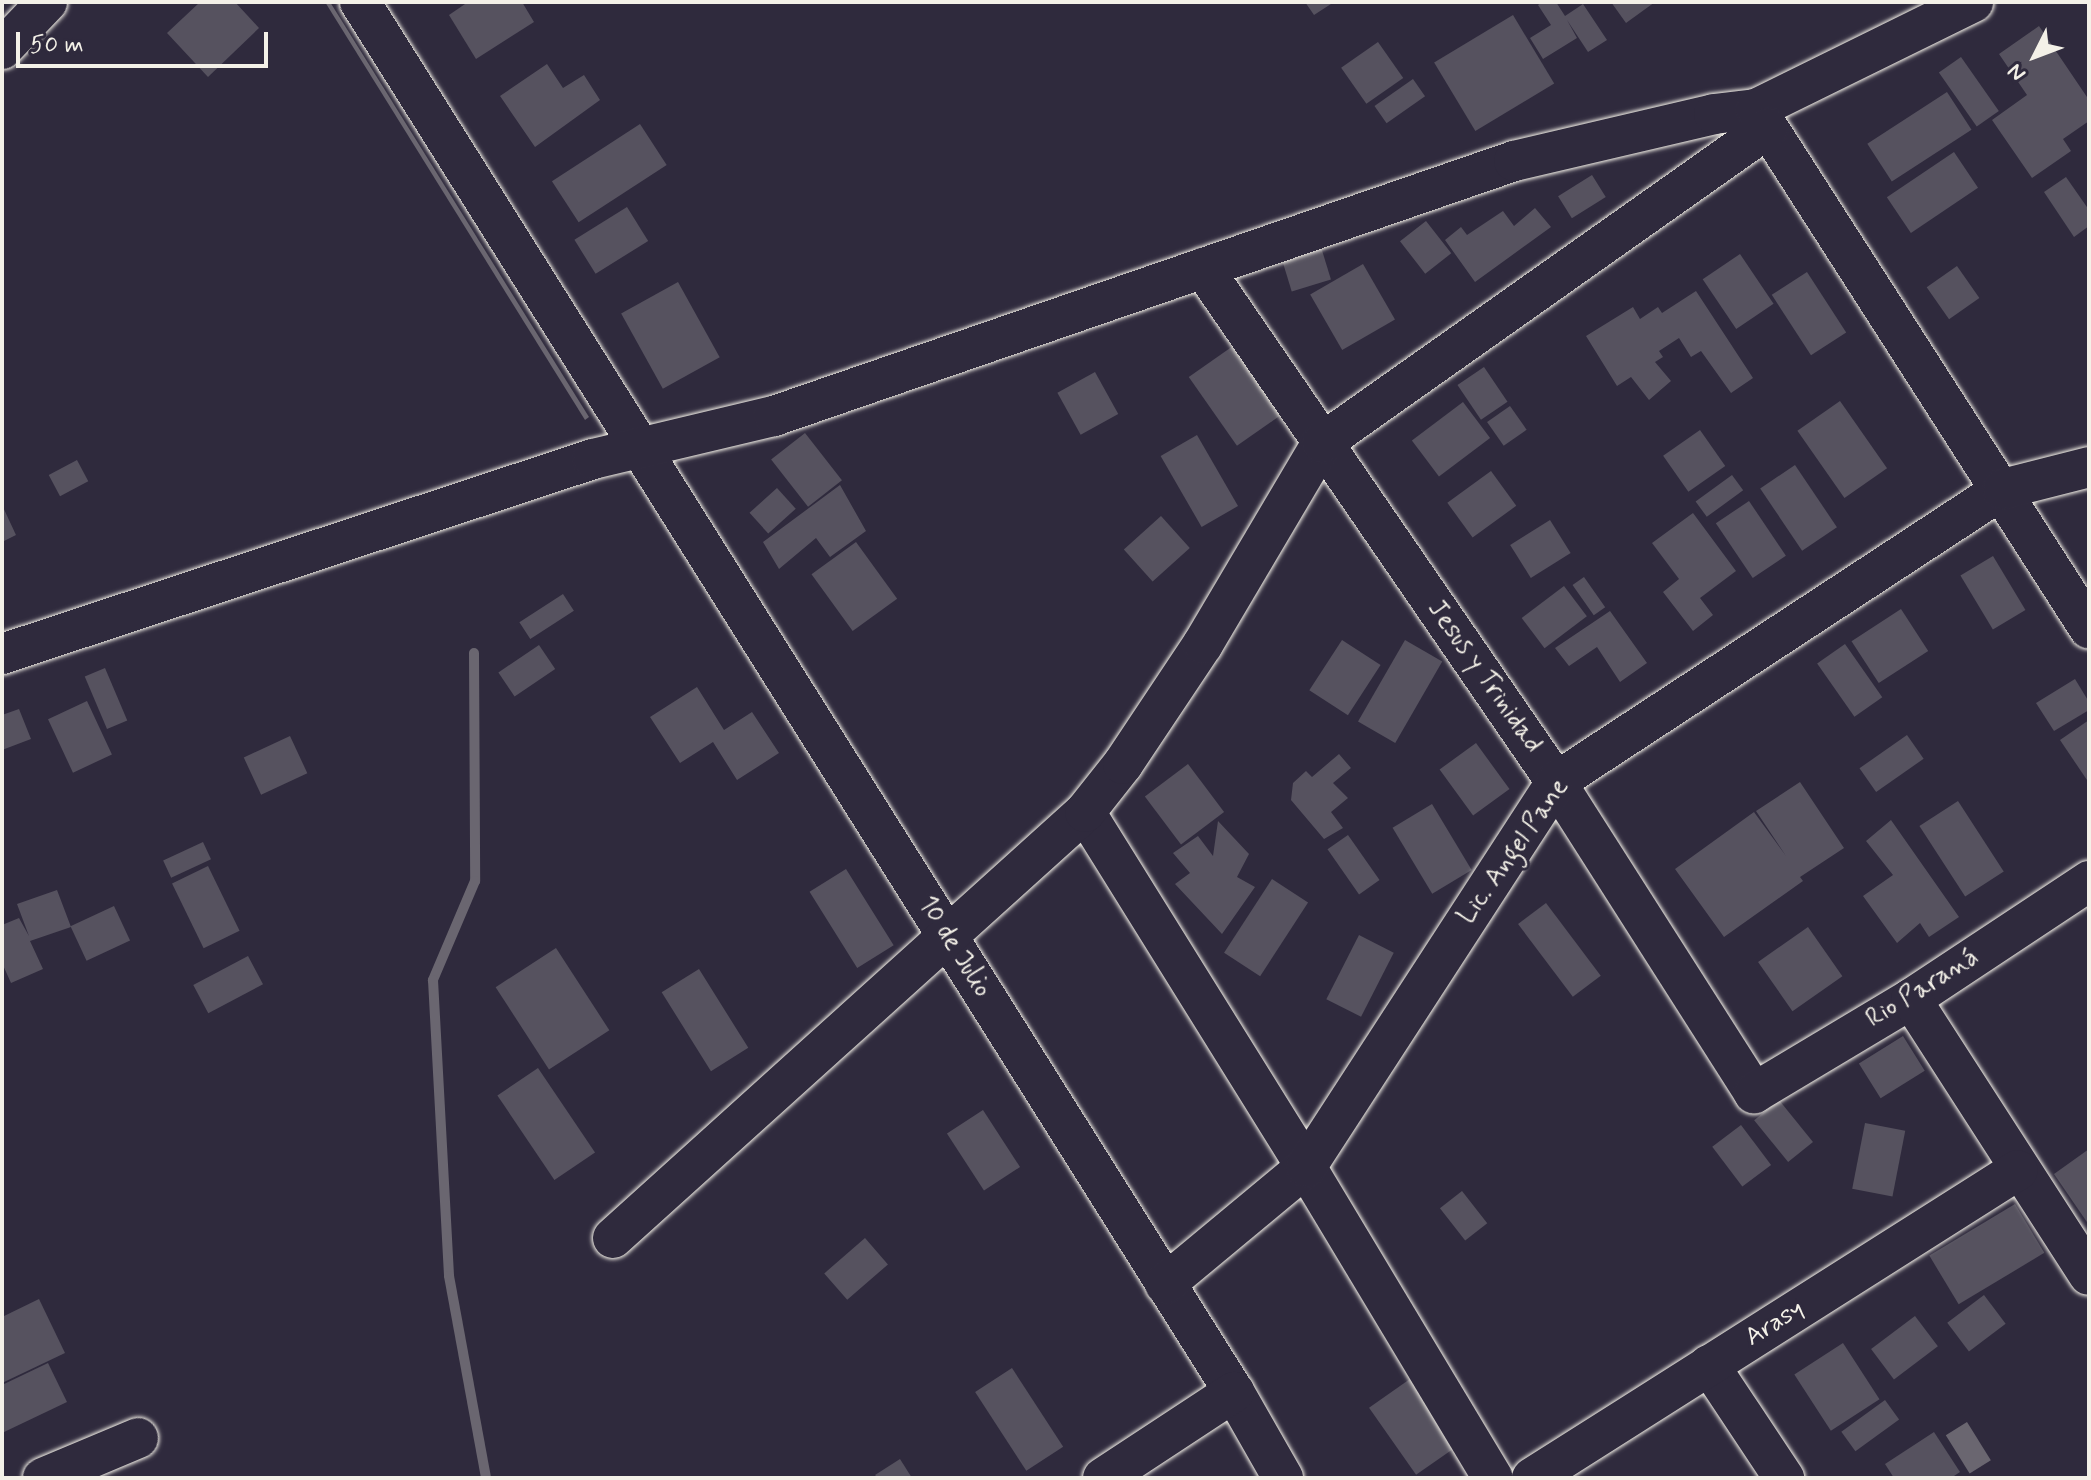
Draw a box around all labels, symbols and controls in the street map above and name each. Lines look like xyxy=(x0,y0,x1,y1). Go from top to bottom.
scale bar xyxy=(20,16,272,66)
north arrow xyxy=(1995,16,2075,96)
text: 50 m xyxy=(30,30,84,61)
text: N xyxy=(2002,57,2032,87)
street label: Jesus y Trinidad xyxy=(1419,594,1549,760)
street label: Lic. Angel Pane xyxy=(1453,775,1575,929)
street label: 10 de Julio xyxy=(909,889,999,1005)
street label: Rio Paraná xyxy=(1863,943,1983,1035)
street label: Arasy xyxy=(1740,1294,1810,1354)

